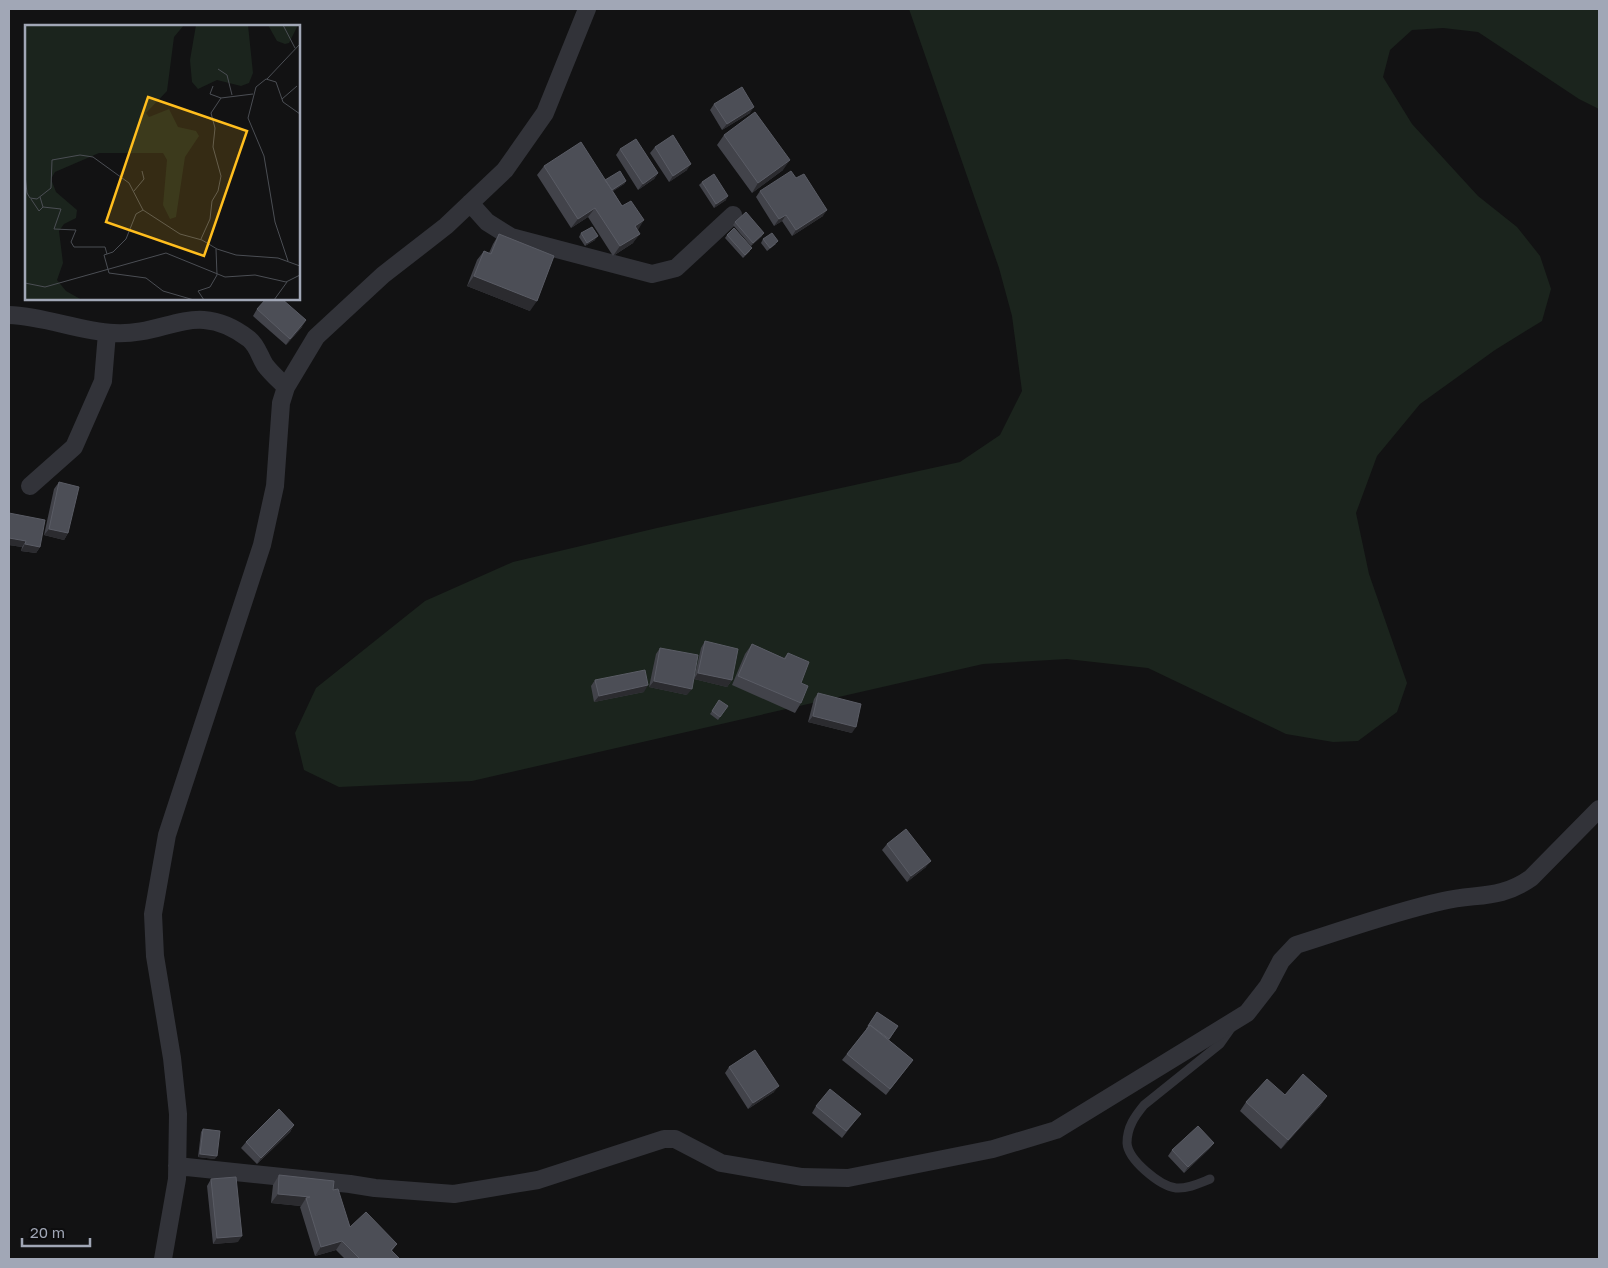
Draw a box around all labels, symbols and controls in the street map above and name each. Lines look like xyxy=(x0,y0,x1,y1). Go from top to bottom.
inset map xyxy=(25,25,300,300)
scale bar xyxy=(22,1216,90,1248)
text: 20 m xyxy=(30,1223,65,1241)

